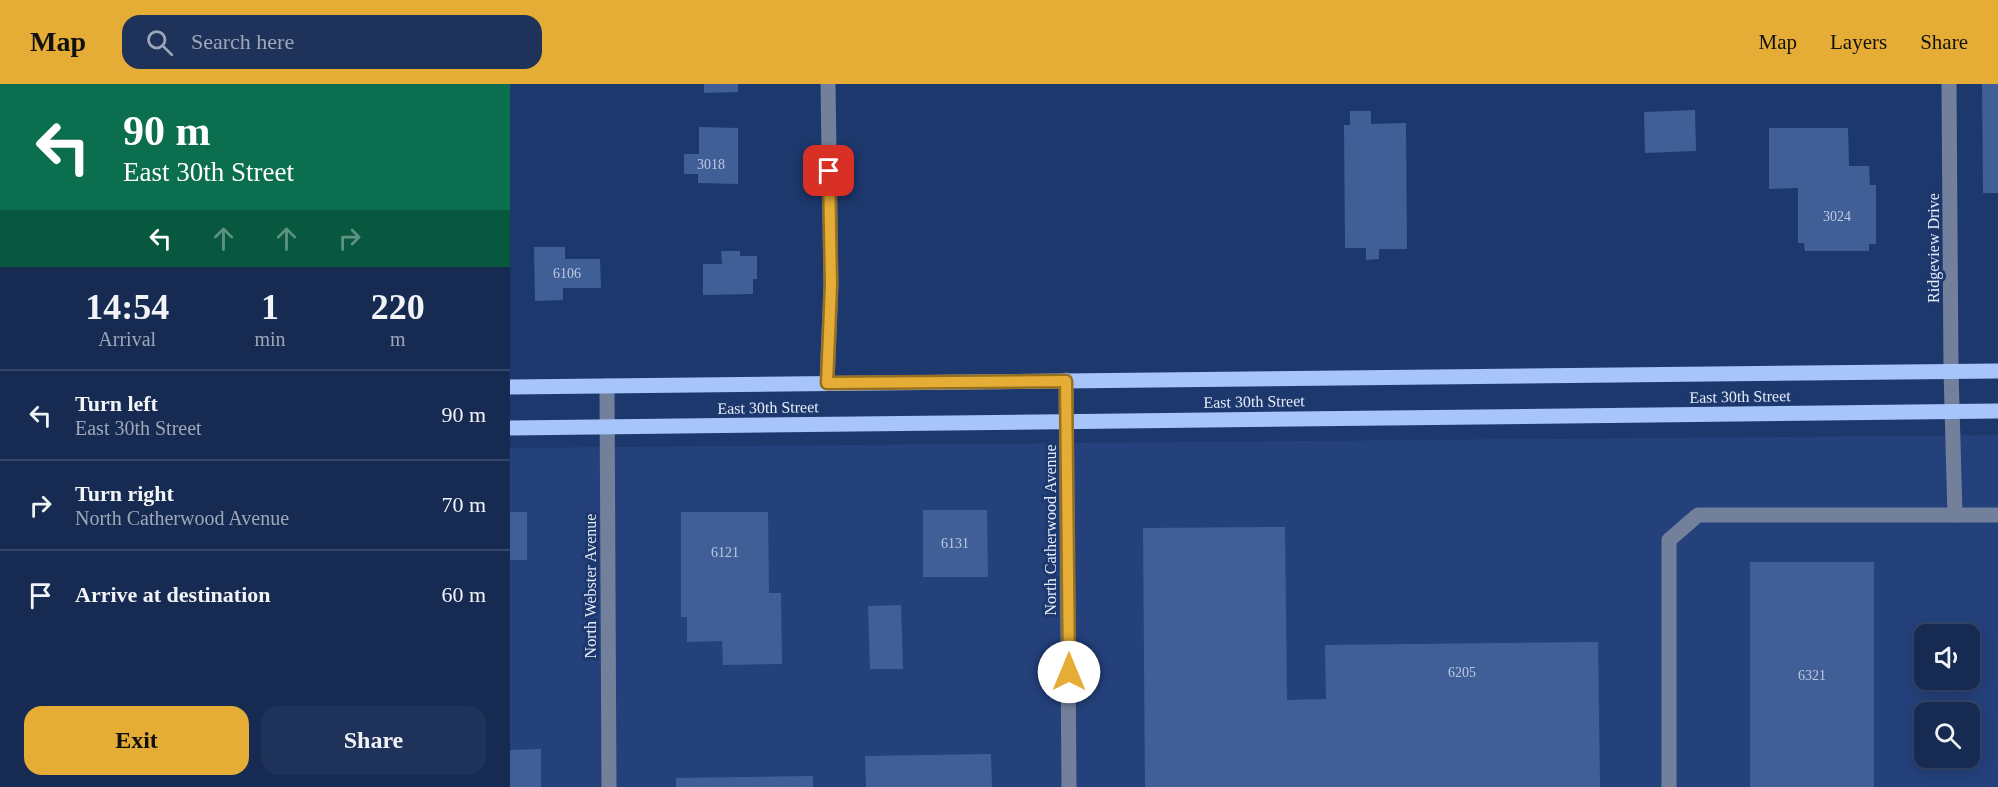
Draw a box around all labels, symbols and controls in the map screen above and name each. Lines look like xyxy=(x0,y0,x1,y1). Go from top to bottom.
search box xyxy=(122,15,542,69)
text: Map xyxy=(30,26,86,57)
icon: search xyxy=(143,26,176,59)
text: Search here xyxy=(191,29,294,54)
text: Map xyxy=(1759,30,1797,54)
text: Layers xyxy=(1830,30,1887,54)
text: Share xyxy=(1920,30,1968,54)
icon: left xyxy=(24,108,102,186)
text: 90 m xyxy=(123,108,211,154)
pin xyxy=(803,145,854,196)
icon: arrive xyxy=(812,154,845,187)
text: East 30th Street xyxy=(123,157,294,187)
house number: 3018 xyxy=(697,157,725,172)
street label: Ridgeview Drive xyxy=(1925,193,1943,303)
house number: 3024 xyxy=(1823,209,1851,224)
icon: left xyxy=(144,222,177,255)
icon: ahead xyxy=(207,222,240,255)
icon: ahead xyxy=(270,222,303,255)
icon: right xyxy=(333,222,366,255)
house number: 6106 xyxy=(553,266,581,281)
text: 14:54 xyxy=(85,287,169,327)
text: 1 xyxy=(261,287,279,327)
text: 220 xyxy=(371,287,425,327)
text: Arrival xyxy=(98,328,156,350)
text: min xyxy=(254,328,286,350)
text: m xyxy=(390,328,406,350)
street label: East 30th Street xyxy=(1689,387,1791,406)
text: Turn left xyxy=(75,391,158,416)
street label: East 30th Street xyxy=(1203,392,1305,411)
street label: East 30th Street xyxy=(717,398,819,417)
icon: left xyxy=(24,399,57,432)
text: 90 m xyxy=(441,402,486,427)
text: East 30th Street xyxy=(75,417,202,439)
street label: North Catherwood Avenue xyxy=(1042,444,1059,616)
text: Turn right xyxy=(75,481,174,506)
icon: right xyxy=(24,489,57,522)
text: 70 m xyxy=(441,492,486,517)
text: North Catherwood Avenue xyxy=(75,507,289,529)
street label: North Webster Avenue xyxy=(582,514,599,658)
house number: 6131 xyxy=(941,536,969,551)
house number: 6121 xyxy=(711,545,739,560)
icon: arrive xyxy=(24,579,57,612)
text: Arrive at destination xyxy=(75,582,271,607)
text: 60 m xyxy=(441,582,486,607)
map controls xyxy=(1914,624,1980,768)
button: sound xyxy=(1914,624,1980,690)
position arrow xyxy=(1037,640,1101,704)
house number: 6205 xyxy=(1448,665,1476,680)
house number: 6321 xyxy=(1798,668,1826,683)
button: search xyxy=(1914,702,1980,768)
button: Exit xyxy=(24,706,249,775)
button: Share xyxy=(261,706,486,775)

